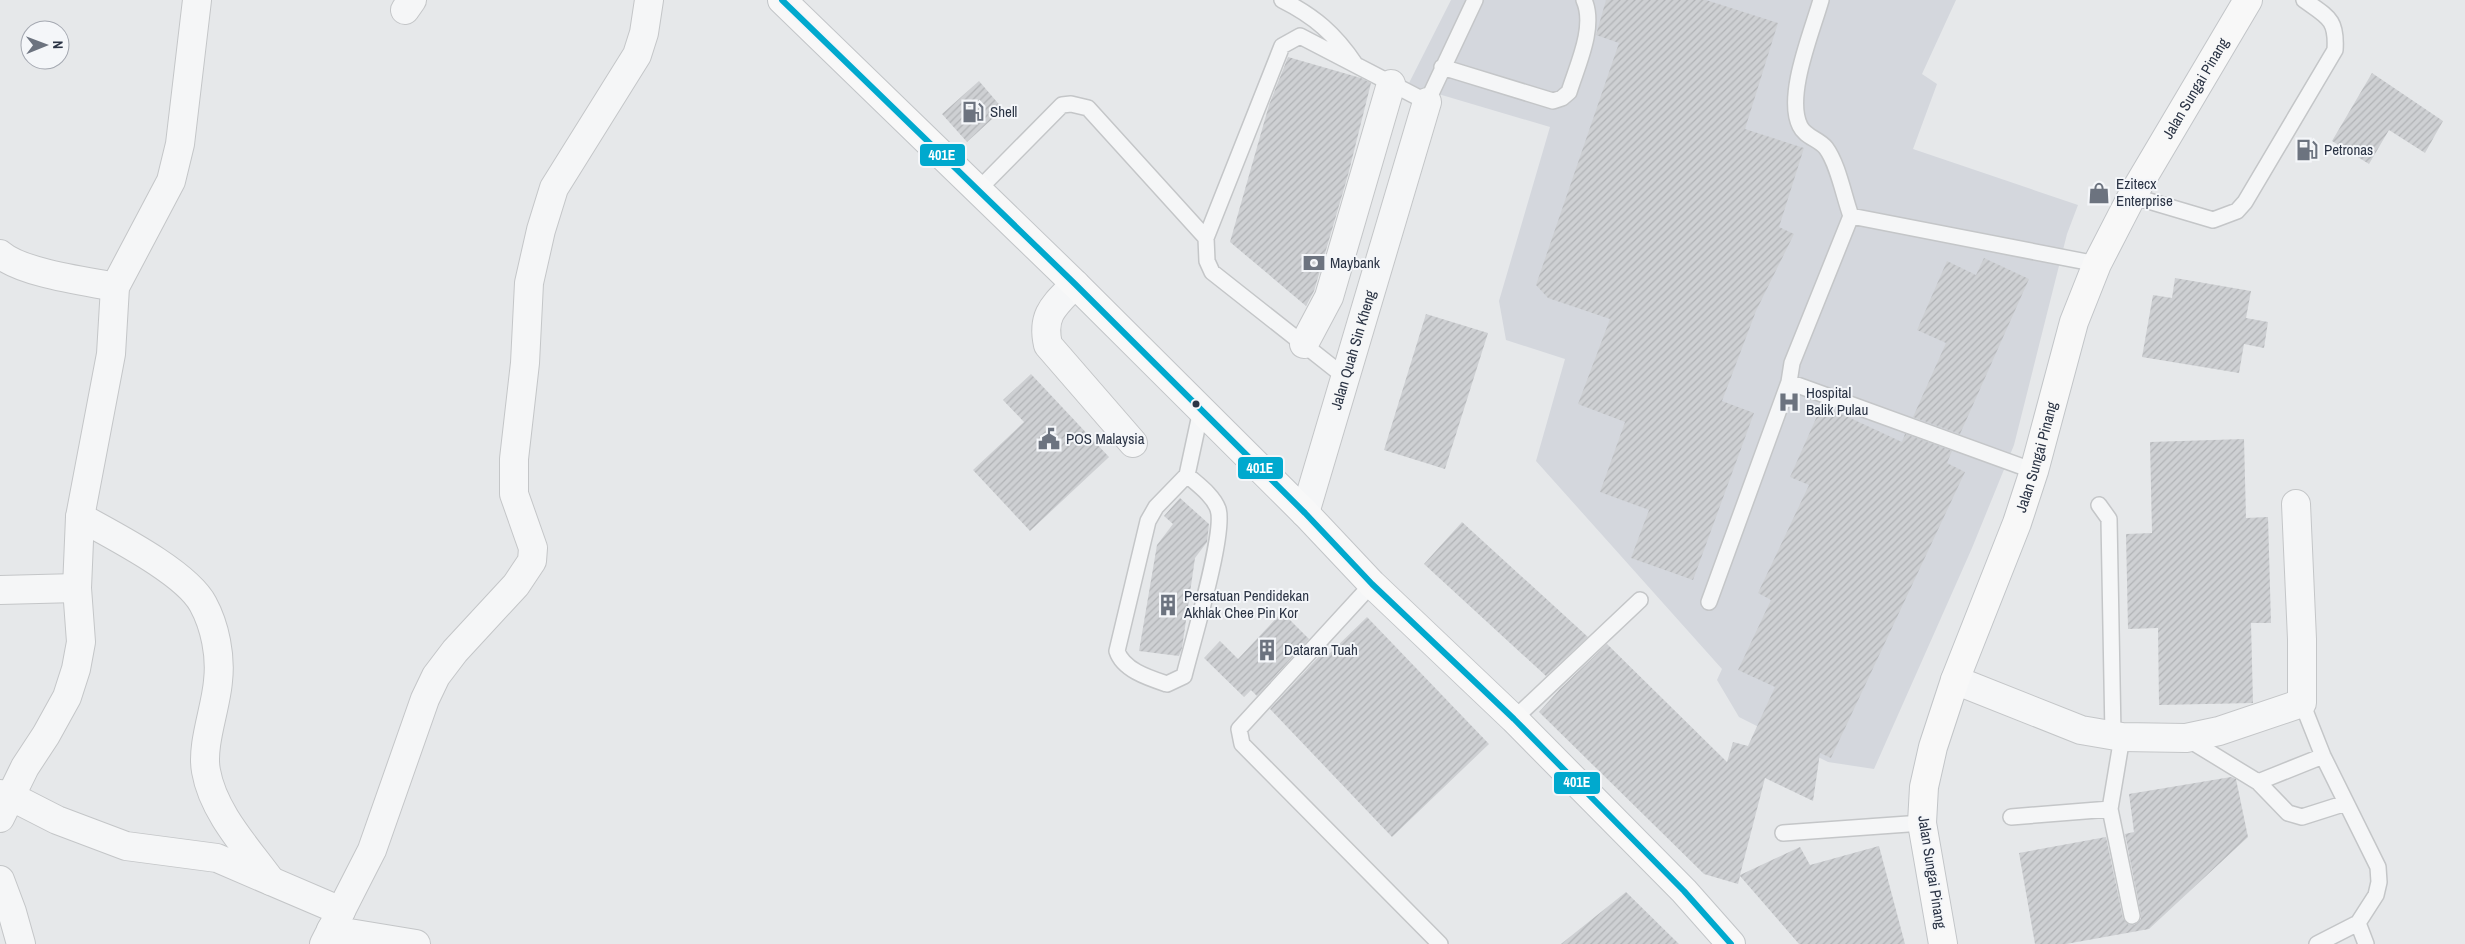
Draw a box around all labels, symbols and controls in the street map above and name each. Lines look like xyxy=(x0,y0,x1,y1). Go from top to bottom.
north arrow xyxy=(20,20,70,70)
street label: Jalan Sungai Pinang xyxy=(2157,34,2233,143)
text: N xyxy=(49,40,67,49)
fuel station icon: Shell xyxy=(960,99,986,125)
place label: Shell xyxy=(990,101,1017,122)
fuel station icon: Petronas xyxy=(2294,137,2320,163)
place label: Petronas xyxy=(2324,139,2373,160)
line badge: 401E xyxy=(919,143,966,167)
text: 401E xyxy=(929,146,956,164)
place label: Ezitecx Enterprise xyxy=(2116,173,2173,211)
shop icon: Ezitecx Enterprise xyxy=(2086,180,2112,206)
bank icon: Maybank xyxy=(1301,250,1327,276)
place label: Maybank xyxy=(1330,252,1381,273)
street label: Jalan Quah Sin Kheng xyxy=(1325,287,1381,412)
place label: Hospital Balik Pulau xyxy=(1806,382,1868,420)
hospital icon: Hospital Balik Pulau xyxy=(1776,389,1802,415)
unlabelled marker xyxy=(1191,399,1201,409)
street label: Jalan Sungai Pinang xyxy=(2010,399,2062,515)
public building icon: POS Malaysia xyxy=(1036,426,1062,452)
place label: POS Malaysia xyxy=(1066,428,1145,449)
line badge: 401E xyxy=(1237,456,1284,480)
text: 401E xyxy=(1247,459,1274,477)
place label: Persatuan Pendidekan Akhlak Chee Pin Kor xyxy=(1183,585,1309,623)
building icon: Persatuan Pendidekan Akhlak Chee Pin Kor xyxy=(1155,592,1181,618)
building icon: Dataran Tuah xyxy=(1254,637,1280,663)
place label: Dataran Tuah xyxy=(1284,639,1358,660)
line badge: 401E xyxy=(1553,771,1601,795)
text: 401E xyxy=(1564,773,1591,791)
street label: Jalan Sungai Pinang xyxy=(1913,814,1952,930)

